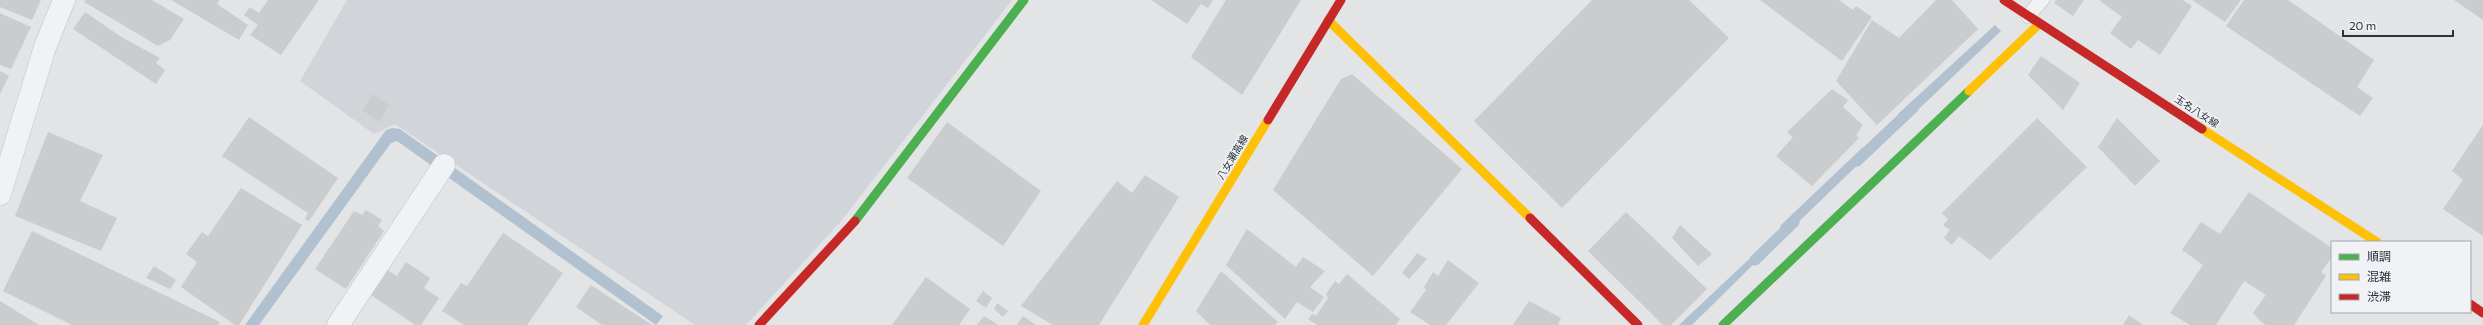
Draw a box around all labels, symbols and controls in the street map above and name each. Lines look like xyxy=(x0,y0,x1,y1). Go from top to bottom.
scale bar xyxy=(2343,12,2453,38)
text: 20 m xyxy=(2349,18,2376,32)
street label: 玉名八女線 xyxy=(2173,92,2221,130)
street label: 八女瀬高線 xyxy=(1214,132,1250,182)
legend xyxy=(2331,241,2471,313)
text: 順調 xyxy=(2367,249,2391,263)
text: 混雑 xyxy=(2367,269,2391,283)
text: 渋滞 xyxy=(2367,289,2391,303)

